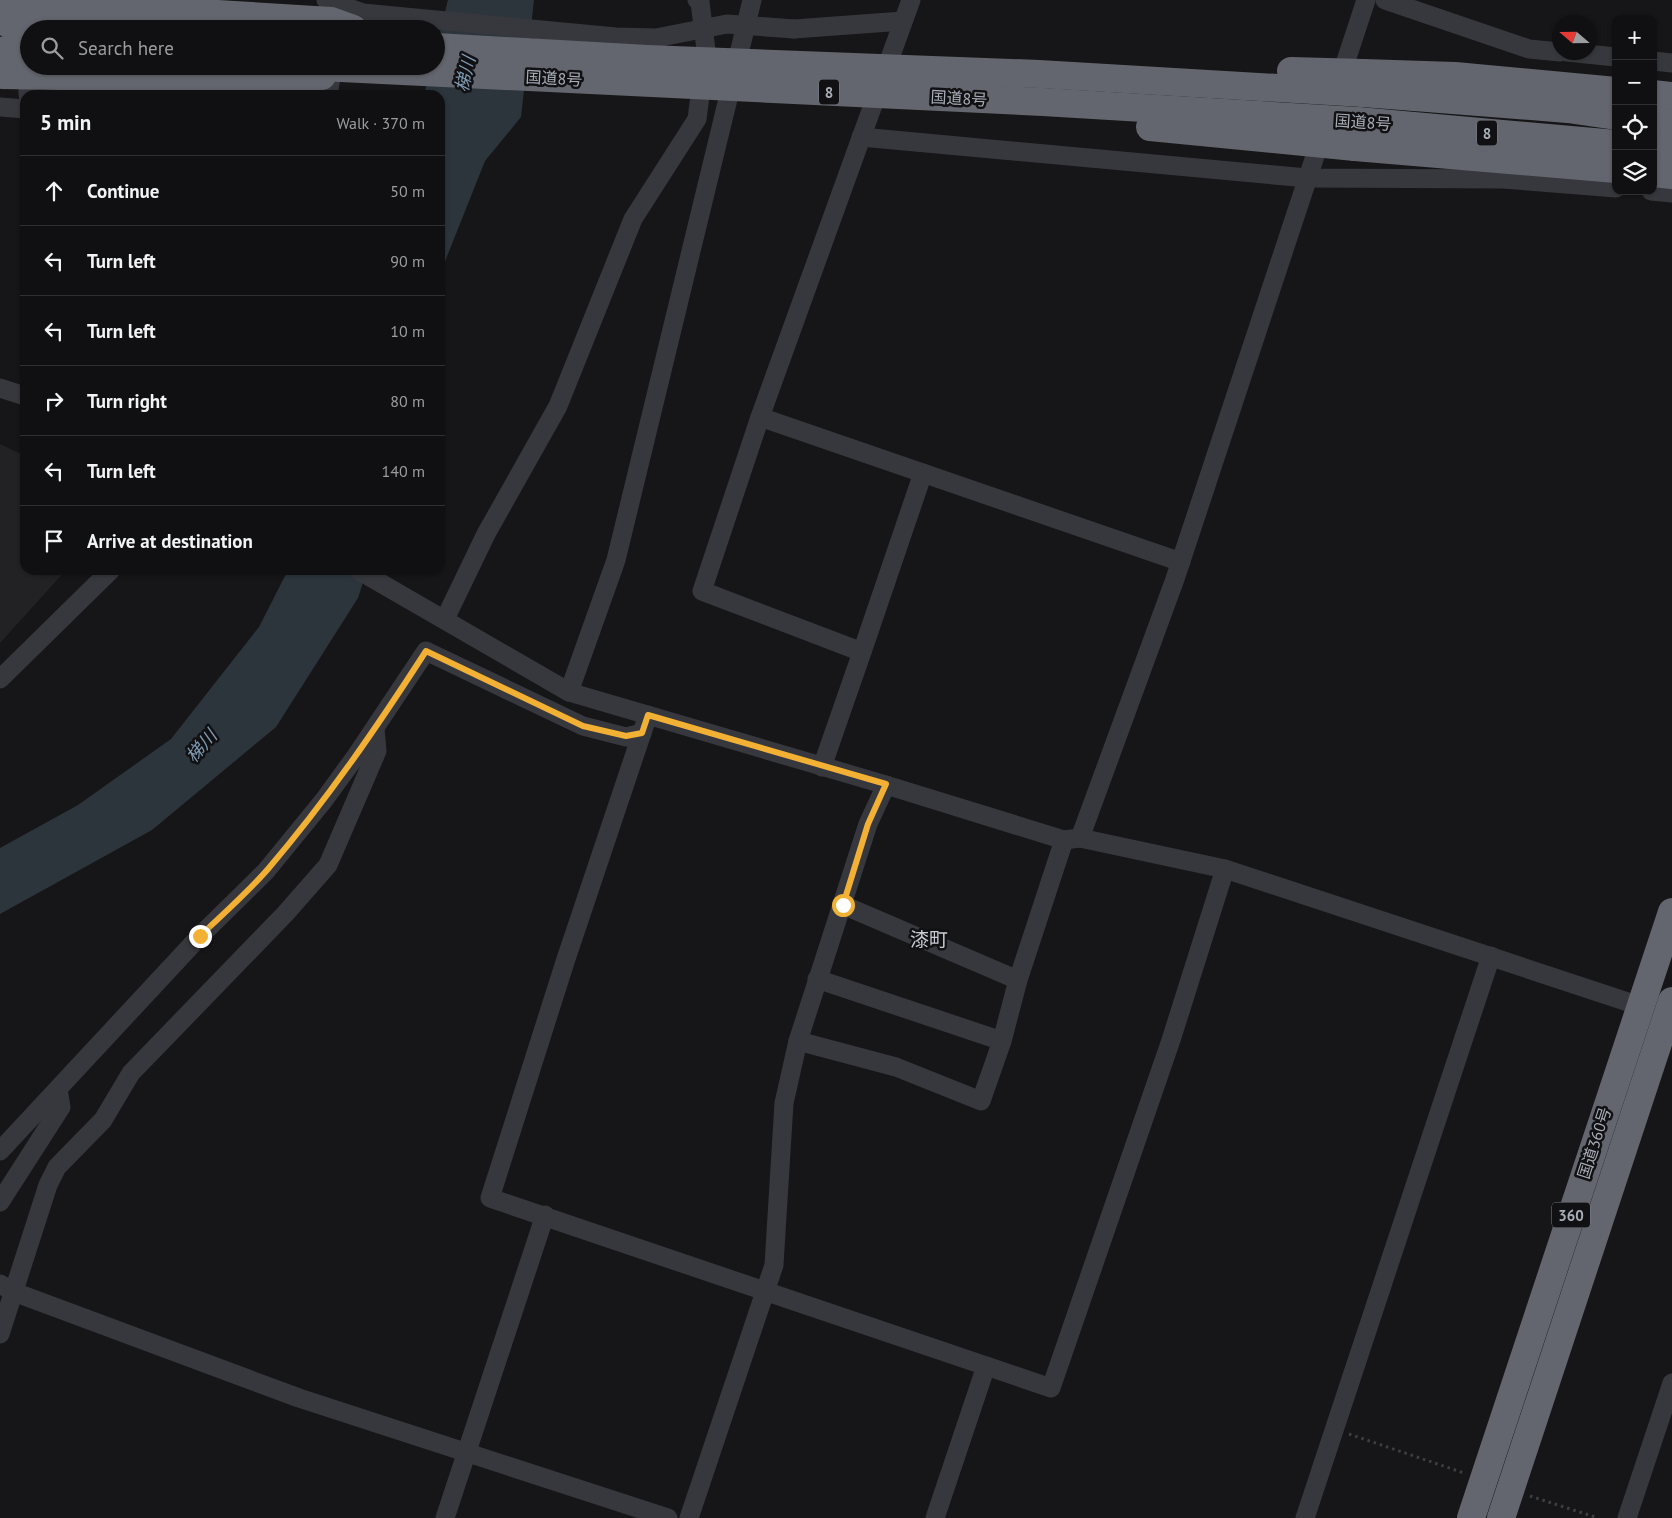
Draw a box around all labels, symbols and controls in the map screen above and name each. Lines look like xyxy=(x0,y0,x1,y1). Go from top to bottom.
north arrow xyxy=(1552,15,1597,60)
map controls xyxy=(1612,15,1657,195)
button: + xyxy=(1612,15,1657,60)
search box xyxy=(20,20,445,75)
icon: search xyxy=(38,34,66,62)
text: Search here xyxy=(78,36,174,60)
water label: 梯川 xyxy=(450,52,481,94)
button: − xyxy=(1612,60,1657,105)
street label: 国道8号 xyxy=(525,67,583,89)
road number: 8 xyxy=(819,80,839,104)
street label: 国道8号 xyxy=(930,87,988,109)
button: locate xyxy=(1612,105,1657,150)
text: 5 min xyxy=(40,109,91,136)
street label: 国道8号 xyxy=(1334,110,1392,134)
text: Walk · 370 m xyxy=(336,113,425,133)
road number: 8 xyxy=(1477,120,1497,146)
button: layers xyxy=(1612,150,1657,195)
icon: ahead xyxy=(40,177,68,205)
text: Continue xyxy=(87,179,159,203)
text: 50 m xyxy=(390,181,425,201)
icon: left xyxy=(40,247,68,275)
text: Turn left xyxy=(87,249,156,273)
text: 90 m xyxy=(390,251,425,271)
icon: left xyxy=(40,317,68,345)
text: Turn left xyxy=(87,319,156,343)
text: 10 m xyxy=(390,321,425,341)
icon: right xyxy=(40,387,68,415)
text: Turn right xyxy=(87,389,167,413)
text: 80 m xyxy=(390,391,425,411)
icon: left xyxy=(40,457,68,485)
text: Turn left xyxy=(87,459,156,483)
text: 140 m xyxy=(382,461,425,481)
icon: arrive xyxy=(40,527,68,555)
text: Arrive at destination xyxy=(87,529,253,553)
water label: 梯川 xyxy=(181,723,223,767)
route start xyxy=(832,894,855,917)
route end xyxy=(189,925,212,948)
district label: 漆町 xyxy=(910,927,948,951)
street label: 国道360号 xyxy=(1573,1105,1615,1181)
road number: 360 xyxy=(1552,1202,1590,1228)

